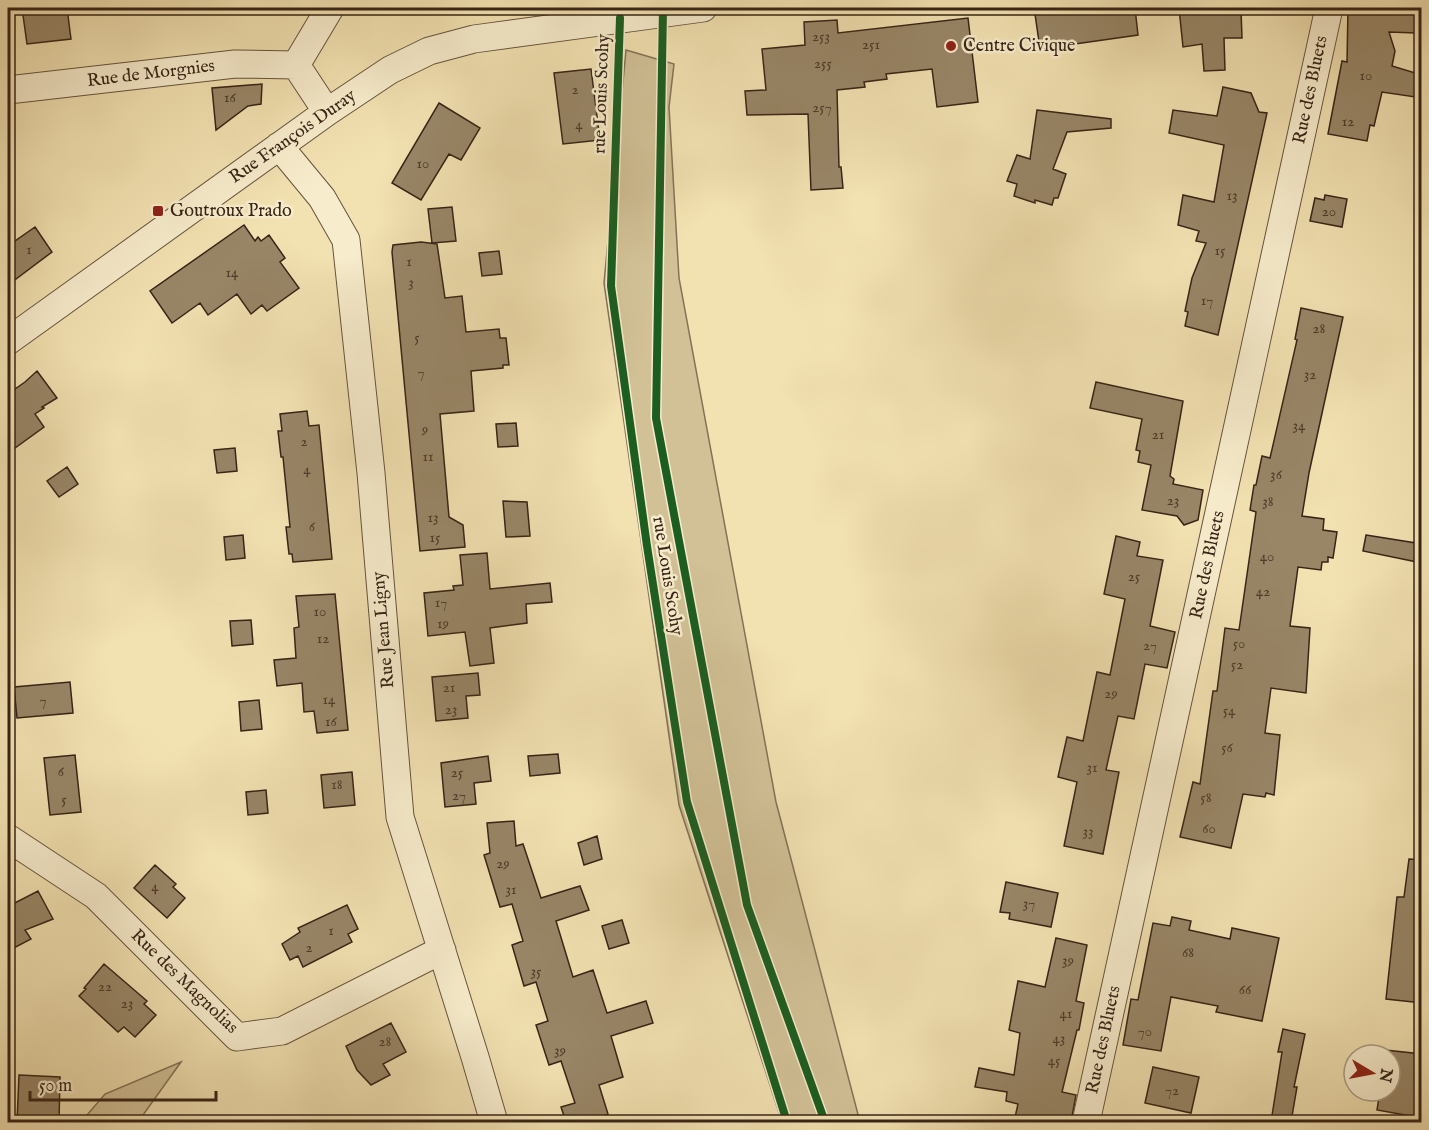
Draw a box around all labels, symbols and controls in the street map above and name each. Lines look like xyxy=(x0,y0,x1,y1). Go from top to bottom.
house number: 253 xyxy=(812,27,830,46)
street label: rue Louis Scohy xyxy=(588,34,616,154)
street label: Rue des Bluets xyxy=(1288,34,1334,146)
house number: 251 xyxy=(862,35,880,54)
place label: Centre Civique xyxy=(963,35,1075,58)
marker: Centre Civique xyxy=(944,39,958,53)
house number: 255 xyxy=(814,54,832,73)
street label: Rue de Morgnies xyxy=(86,55,216,93)
house number: 10 xyxy=(1360,66,1372,85)
house number: 2 xyxy=(571,80,579,99)
street label: Rue François Duray xyxy=(225,85,361,189)
house number: 16 xyxy=(224,88,237,107)
house number: 257 xyxy=(812,98,832,117)
house number: 12 xyxy=(1342,112,1354,131)
house number: 4 xyxy=(575,115,583,134)
house number: 10 xyxy=(417,154,429,173)
house number: 13 xyxy=(1226,186,1238,205)
place label: Goutroux Prado xyxy=(170,200,292,223)
house number: 20 xyxy=(1322,202,1336,221)
marker: Goutroux Prado xyxy=(151,204,165,218)
house number: 1 xyxy=(26,240,32,259)
house number: 15 xyxy=(1214,241,1226,260)
house number: 1 xyxy=(406,252,412,271)
house number: 14 xyxy=(226,263,239,282)
house number: 3 xyxy=(408,273,414,292)
house number: 17 xyxy=(1201,291,1213,310)
house number: 28 xyxy=(1313,319,1326,338)
house number: 5 xyxy=(414,328,420,347)
house number: 7 xyxy=(417,363,425,382)
house number: 32 xyxy=(1304,365,1316,384)
house number: 34 xyxy=(1293,416,1306,435)
house number: 9 xyxy=(421,420,428,439)
house number: 21 xyxy=(1152,425,1164,444)
house number: 2 xyxy=(300,432,308,451)
house number: 11 xyxy=(422,447,434,466)
house number: 4 xyxy=(303,460,311,479)
house number: 36 xyxy=(1270,465,1283,484)
house number: 23 xyxy=(1167,491,1179,510)
house number: 38 xyxy=(1262,492,1274,511)
house number: 13 xyxy=(427,508,439,527)
street label: Rue des Bluets xyxy=(1185,509,1231,621)
street label: rue Louis Scohy xyxy=(646,515,688,637)
house number: 6 xyxy=(309,517,316,536)
house number: 15 xyxy=(429,528,441,547)
house number: 40 xyxy=(1260,547,1274,566)
house number: 25 xyxy=(1128,567,1141,586)
street label: Rue Jean Ligny xyxy=(367,570,401,689)
house number: 42 xyxy=(1256,582,1270,601)
house number: 17 xyxy=(435,593,447,612)
house number: 10 xyxy=(314,602,326,621)
house number: 19 xyxy=(437,614,449,633)
house number: 12 xyxy=(317,629,329,648)
house number: 50 xyxy=(1233,634,1245,653)
house number: 27 xyxy=(1143,636,1157,655)
house number: 52 xyxy=(1231,655,1243,674)
house number: 21 xyxy=(443,678,455,697)
house number: 29 xyxy=(1104,684,1118,703)
house number: 14 xyxy=(323,690,336,709)
house number: 7 xyxy=(39,691,47,710)
house number: 23 xyxy=(445,700,457,719)
house number: 54 xyxy=(1223,701,1236,720)
house number: 16 xyxy=(325,712,338,731)
house number: 56 xyxy=(1221,738,1234,757)
house number: 31 xyxy=(1086,758,1098,777)
house number: 6 xyxy=(58,762,65,781)
house number: 25 xyxy=(451,763,464,782)
house number: 18 xyxy=(331,775,343,794)
house number: 27 xyxy=(452,786,466,805)
house number: 58 xyxy=(1200,788,1212,807)
house number: 5 xyxy=(61,790,67,809)
house number: 60 xyxy=(1202,819,1216,838)
house number: 33 xyxy=(1082,822,1094,841)
house number: 29 xyxy=(496,854,510,873)
house number: 4 xyxy=(151,877,159,896)
house number: 31 xyxy=(505,880,517,899)
house number: 37 xyxy=(1023,894,1035,913)
house number: 1 xyxy=(328,921,334,940)
street label: Rue des Magnolias xyxy=(125,925,243,1039)
house number: 2 xyxy=(305,938,313,957)
house number: 68 xyxy=(1182,943,1194,962)
house number: 39 xyxy=(1062,951,1074,970)
house number: 35 xyxy=(530,962,542,981)
house number: 22 xyxy=(98,977,112,996)
house number: 66 xyxy=(1239,980,1252,999)
street label: Rue des Bluets xyxy=(1081,984,1127,1096)
house number: 23 xyxy=(121,994,133,1013)
house number: 41 xyxy=(1060,1004,1072,1023)
house number: 70 xyxy=(1138,1022,1152,1041)
house number: 43 xyxy=(1053,1029,1065,1048)
house number: 28 xyxy=(379,1032,392,1051)
house number: 39 xyxy=(554,1041,566,1060)
north arrow xyxy=(1342,1043,1402,1103)
house number: 45 xyxy=(1048,1051,1061,1070)
scale bar xyxy=(30,1064,216,1102)
text: N xyxy=(1374,1066,1396,1084)
text: 50 m xyxy=(39,1075,72,1098)
house number: 72 xyxy=(1165,1081,1179,1100)

